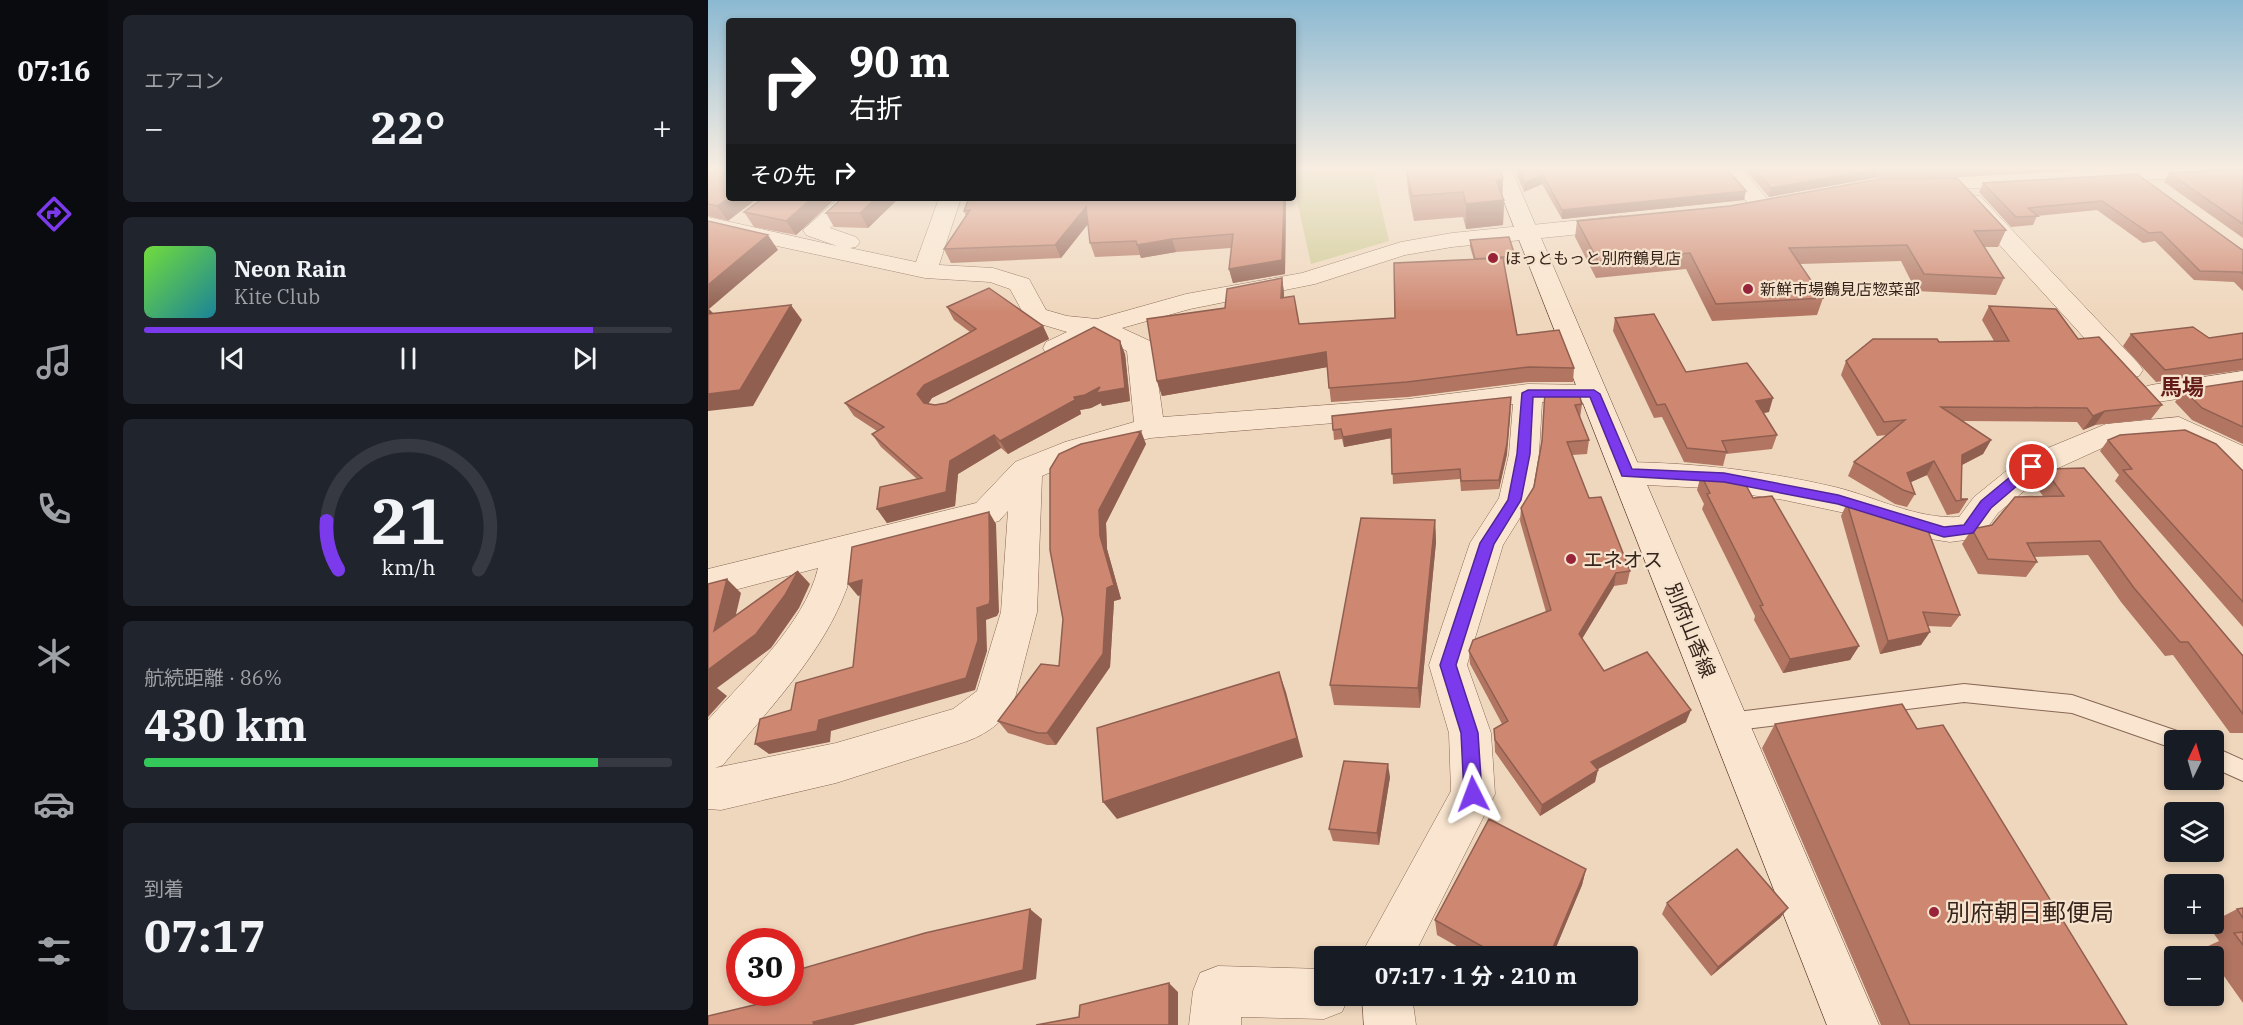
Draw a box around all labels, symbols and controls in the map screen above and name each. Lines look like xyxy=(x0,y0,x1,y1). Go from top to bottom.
text: 90 m xyxy=(849,34,950,89)
icon: right xyxy=(750,42,828,120)
text: 07:16 xyxy=(18,53,90,88)
text: エアコン xyxy=(144,67,224,94)
text: 右折 xyxy=(849,90,903,125)
text: 22° xyxy=(370,98,446,156)
text: − xyxy=(144,106,164,149)
text: + xyxy=(652,106,672,149)
icon: right xyxy=(828,156,861,189)
text: その先 xyxy=(750,160,816,189)
icon: directions xyxy=(33,193,75,235)
place label: ほっともっと別府鶴見店 xyxy=(1505,248,1681,268)
marker: ほっともっと別府鶴見店 xyxy=(1486,251,1500,265)
text: Neon Rain xyxy=(234,254,347,283)
place label: 新鮮市場鶴見店惣菜部 xyxy=(1760,279,1920,299)
marker: 新鮮市場鶴見店惣菜部 xyxy=(1741,282,1755,296)
text: Kite Club xyxy=(234,283,320,310)
icon: music xyxy=(33,341,75,383)
icon: previous xyxy=(216,342,249,375)
icon: pause xyxy=(392,342,425,375)
icon: next xyxy=(568,342,601,375)
district label: 馬場 xyxy=(2160,372,2204,401)
pin xyxy=(2006,441,2057,492)
icon: arrive xyxy=(2015,450,2048,483)
text: 21 xyxy=(371,480,445,561)
icon: phone xyxy=(33,488,75,530)
place label: エネオス xyxy=(1583,546,1663,573)
marker: エネオス xyxy=(1564,552,1578,566)
text: km/h xyxy=(381,553,435,581)
street label: 別府山香線 xyxy=(1660,579,1722,681)
icon: climate xyxy=(33,635,75,677)
text: 航続距離 · 86% xyxy=(144,664,282,691)
text: 430 km xyxy=(144,695,307,753)
north arrow xyxy=(2164,730,2224,790)
map controls xyxy=(2164,730,2224,1006)
position arrow xyxy=(1441,762,1505,826)
icon: car xyxy=(33,783,75,825)
button: layers xyxy=(2164,802,2224,862)
button: + xyxy=(2164,874,2224,934)
text: 到着 xyxy=(144,875,184,902)
place label: 別府朝日郵便局 xyxy=(1946,896,2114,928)
marker: 別府朝日郵便局 xyxy=(1927,905,1941,919)
text: 07:17 xyxy=(144,906,266,964)
speed limit sign: 30 xyxy=(726,928,804,1006)
icon: filters xyxy=(33,930,75,972)
button: − xyxy=(2164,946,2224,1006)
text: 07:17 · 1 分 · 210 m xyxy=(1375,961,1577,990)

